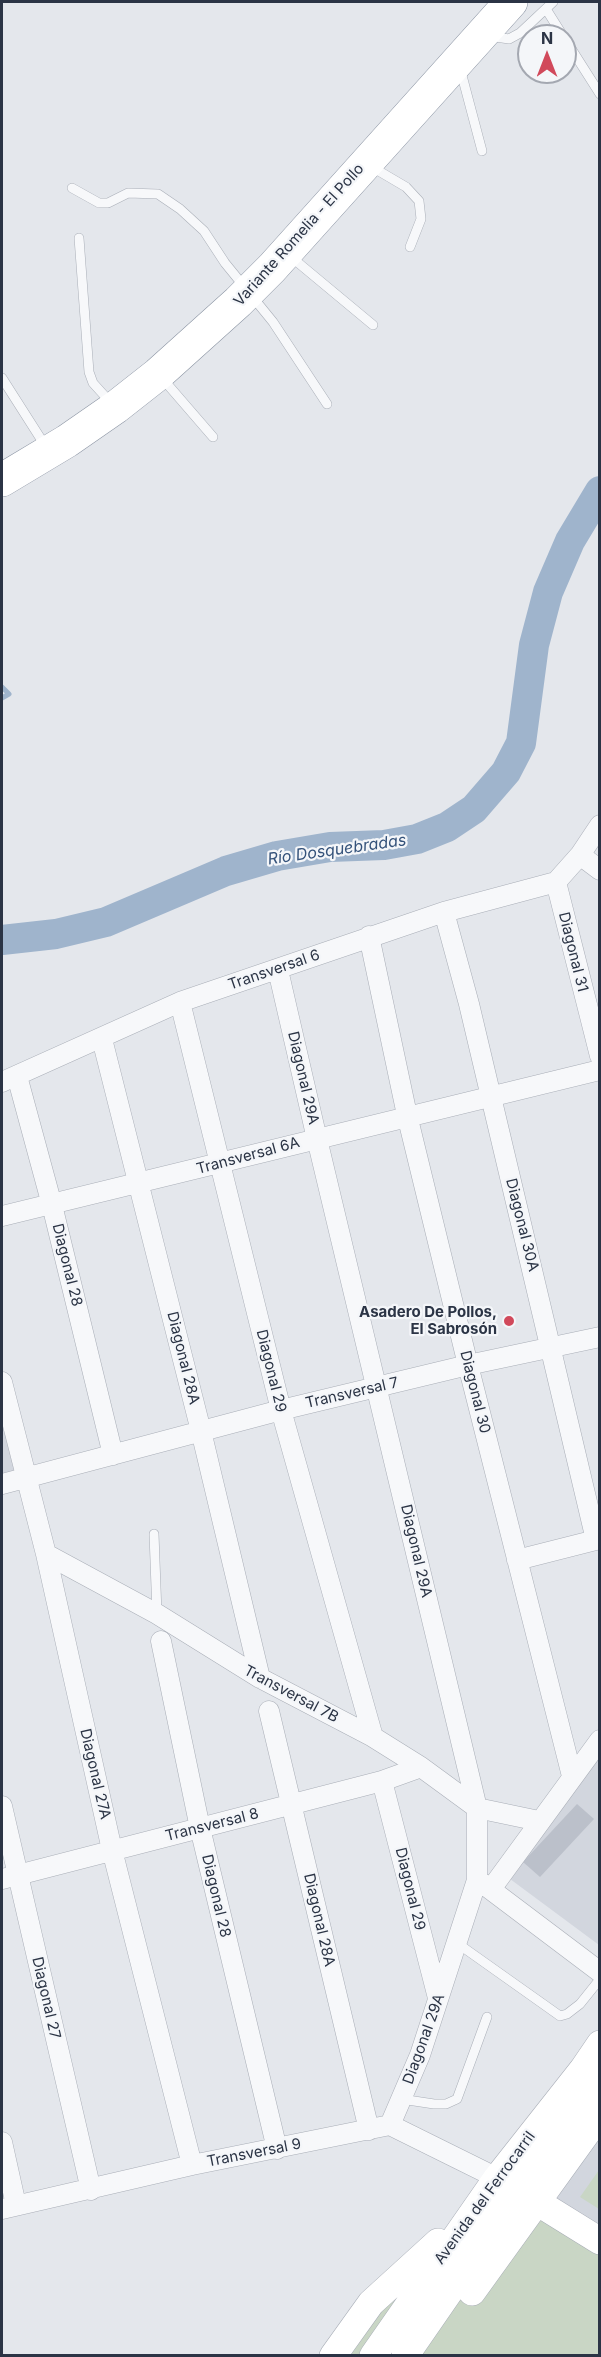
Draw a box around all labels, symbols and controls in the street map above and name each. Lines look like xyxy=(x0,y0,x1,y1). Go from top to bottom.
north arrow xyxy=(517,24,577,84)
text: N xyxy=(541,28,553,48)
street label: Variante Romelia - El Pollo xyxy=(230,160,368,310)
water label: Río Dosquebradas xyxy=(266,831,408,869)
street label: Diagonal 31 xyxy=(554,910,592,994)
street label: Transversal 6 xyxy=(226,946,322,994)
street label: Diagonal 29A xyxy=(284,1030,322,1126)
street label: Transversal 6A xyxy=(194,1134,302,1178)
street label: Diagonal 30A xyxy=(502,1177,542,1273)
street label: Diagonal 28 xyxy=(48,1222,86,1308)
place label: Asadero De Pollos, El Sabrosón xyxy=(359,1303,497,1338)
street label: Diagonal 28A xyxy=(163,1310,203,1406)
marker: Asadero De Pollos, El Sabrosón xyxy=(502,1314,516,1328)
street label: Diagonal 29 xyxy=(252,1328,290,1414)
street label: Diagonal 30 xyxy=(456,1349,494,1435)
street label: Transversal 7 xyxy=(304,1374,400,1412)
street label: Diagonal 29A xyxy=(397,1503,435,1599)
street label: Transversal 7B xyxy=(241,1661,341,1727)
street label: Diagonal 27A xyxy=(76,1727,114,1821)
street label: Transversal 8 xyxy=(163,1805,261,1845)
street label: Diagonal 29 xyxy=(391,1846,429,1932)
street label: Diagonal 28 xyxy=(198,1853,234,1939)
street label: Diagonal 28A xyxy=(300,1872,338,1968)
street label: Diagonal 27 xyxy=(28,1955,64,2041)
street label: Diagonal 29A xyxy=(399,1991,449,2087)
street label: Avenida del Ferrocarril xyxy=(431,2128,539,2268)
street label: Transversal 9 xyxy=(205,2135,303,2171)

